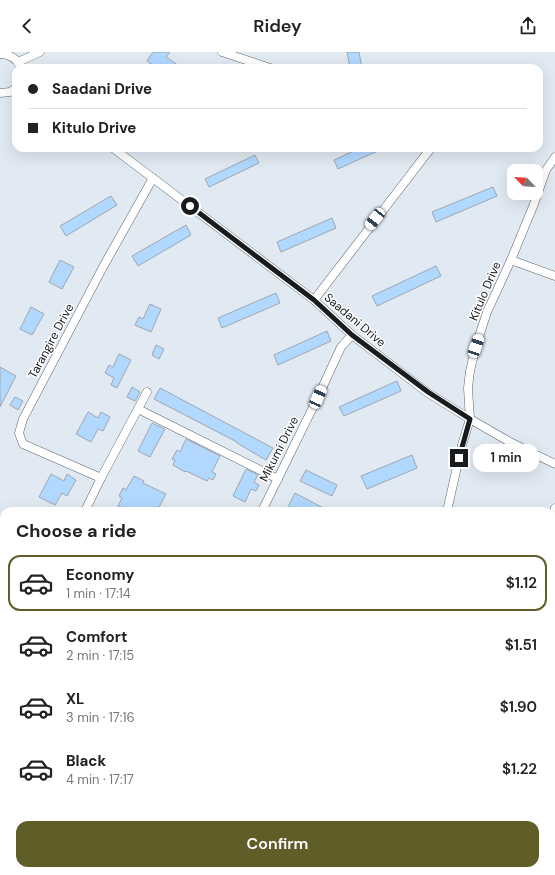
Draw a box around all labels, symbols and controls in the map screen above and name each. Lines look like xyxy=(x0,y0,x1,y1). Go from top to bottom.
text: Ridey xyxy=(253,14,302,38)
icon: back xyxy=(16,15,38,37)
icon: share xyxy=(517,15,539,37)
text: Saadani Drive xyxy=(52,79,152,99)
text: Kitulo Drive xyxy=(52,118,136,138)
north arrow xyxy=(507,164,543,200)
map controls xyxy=(507,164,543,200)
route start xyxy=(181,197,199,215)
car xyxy=(363,206,387,232)
street label: Kitulo Drive xyxy=(465,259,505,323)
street label: Saadani Drive xyxy=(321,290,389,350)
street label: Tarangire Drive xyxy=(25,301,77,381)
car xyxy=(466,333,486,359)
car xyxy=(308,384,328,410)
street label: Mikumi Drive xyxy=(256,414,302,484)
callout: 1 min xyxy=(473,444,539,472)
route end xyxy=(450,449,468,467)
text: 1 min xyxy=(490,449,522,466)
text: Choose a ride xyxy=(16,519,137,543)
icon: car xyxy=(18,565,54,601)
text: Economy xyxy=(66,565,134,585)
text: $1.12 xyxy=(506,573,537,593)
text: 1 min · 17:14 xyxy=(66,585,131,602)
icon: car xyxy=(18,627,54,663)
text: Comfort xyxy=(66,627,127,647)
text: $1.51 xyxy=(505,635,537,655)
text: 2 min · 17:15 xyxy=(66,647,134,664)
icon: car xyxy=(18,689,54,725)
text: XL xyxy=(66,689,84,709)
text: $1.90 xyxy=(500,697,537,717)
text: 3 min · 17:16 xyxy=(66,709,135,726)
icon: car xyxy=(18,751,54,787)
text: Black xyxy=(66,751,106,771)
text: $1.22 xyxy=(502,759,537,779)
text: 4 min · 17:17 xyxy=(66,771,134,788)
button: Confirm xyxy=(16,821,539,867)

